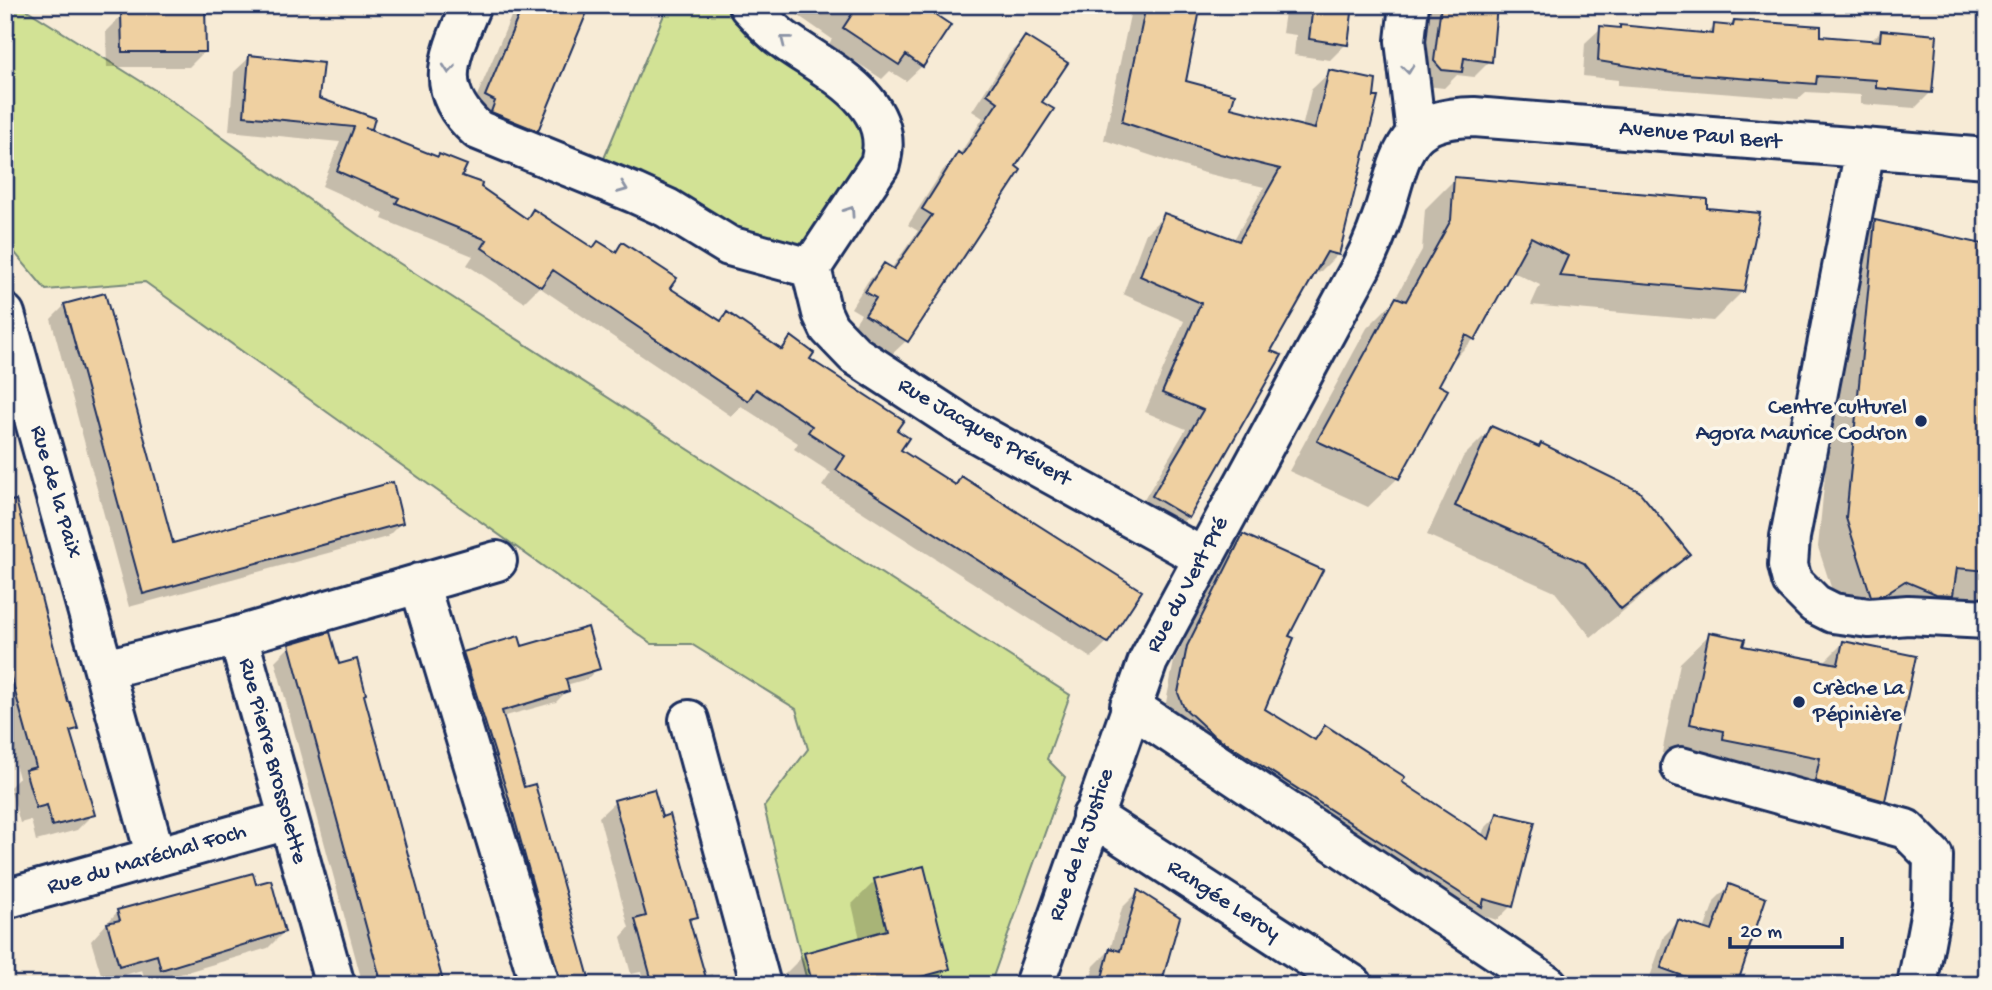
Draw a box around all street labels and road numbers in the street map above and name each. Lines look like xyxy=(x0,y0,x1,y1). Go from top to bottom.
street label: Avenue Paul Bert xyxy=(1618,115,1784,157)
street label: Rue Jacques Prévert xyxy=(893,372,1077,494)
street label: Rue de la Paix xyxy=(23,423,87,561)
street label: Rue du Vert Pré xyxy=(1141,511,1236,658)
street label: Rue Pierre Brossolette xyxy=(232,655,313,868)
street label: Rue de la Justice xyxy=(1043,764,1121,925)
street label: Rue du Maréchal Foch xyxy=(44,819,250,901)
street label: Rangée Leroy xyxy=(1161,854,1285,948)

